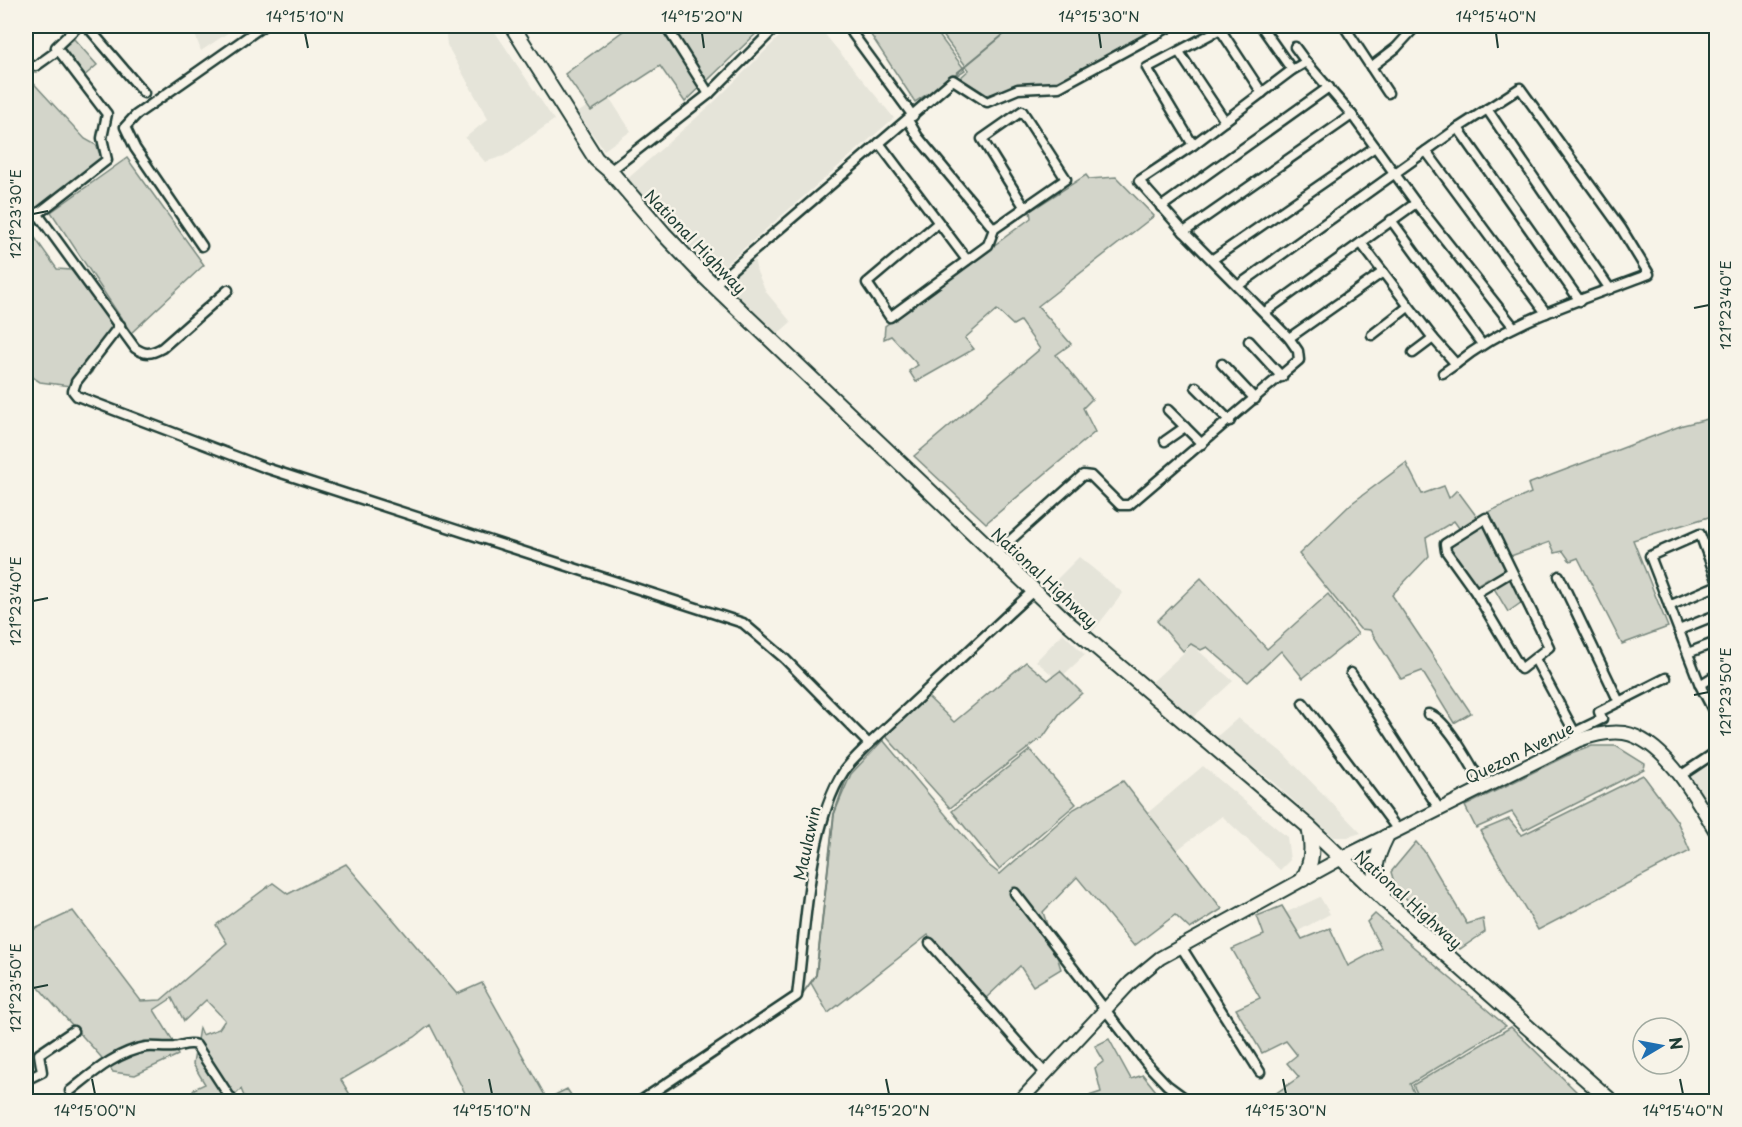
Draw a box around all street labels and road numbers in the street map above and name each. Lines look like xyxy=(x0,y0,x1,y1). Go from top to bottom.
street label: National Highway xyxy=(640,183,752,299)
street label: National Highway xyxy=(987,521,1103,633)
street label: Quezon Avenue xyxy=(1461,715,1577,789)
street label: Maulawin xyxy=(786,804,826,882)
street label: National Highway xyxy=(1350,844,1468,954)

